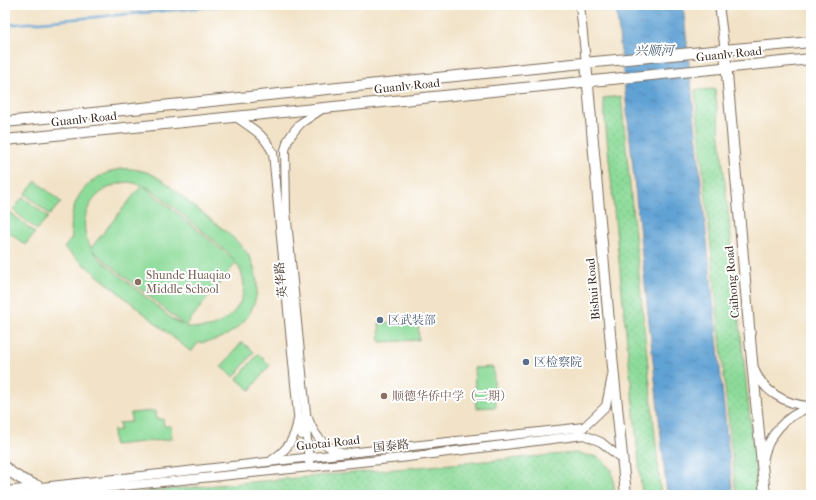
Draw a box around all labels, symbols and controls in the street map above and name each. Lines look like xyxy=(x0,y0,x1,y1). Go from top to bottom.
water label: 兴顺河 xyxy=(634,43,675,58)
street label: Guanlv Road xyxy=(695,44,763,64)
street label: Guanlv Road xyxy=(373,76,441,96)
street label: Guanlv Road xyxy=(50,109,118,129)
street label: Caihong Road xyxy=(722,245,742,319)
street label: Bishui Road xyxy=(583,257,603,320)
street label: 英华路 xyxy=(272,261,290,299)
place label: Shunde Huaqiao Middle School xyxy=(146,268,231,296)
marker: Shunde Huaqiao Middle School xyxy=(133,277,143,287)
place label: 区武装部 xyxy=(388,313,436,327)
marker: 区武装部 xyxy=(375,315,385,325)
place label: 区检察院 xyxy=(534,355,582,369)
marker: 区检察院 xyxy=(521,357,531,367)
place label: 顺德华侨中学（二期） xyxy=(392,389,512,403)
marker: 顺德华侨中学（二期） xyxy=(379,391,389,401)
street label: Guotai Road xyxy=(295,433,361,453)
street label: 国泰路 xyxy=(372,437,410,455)

